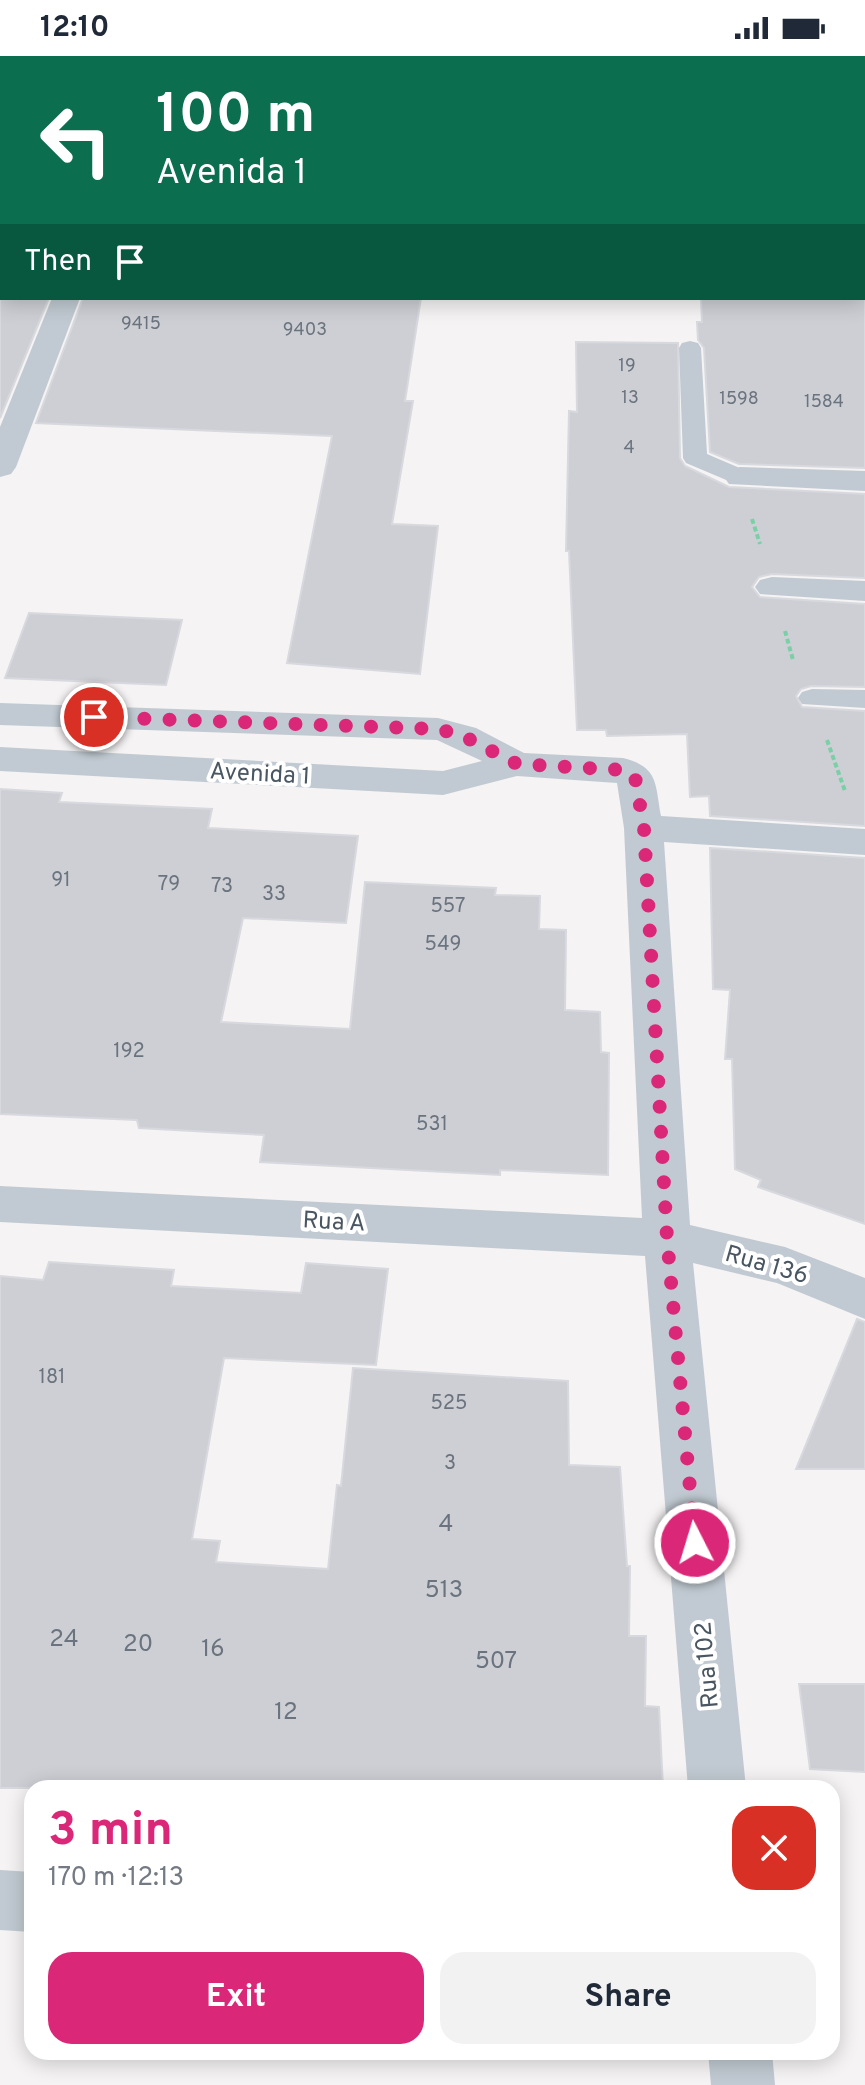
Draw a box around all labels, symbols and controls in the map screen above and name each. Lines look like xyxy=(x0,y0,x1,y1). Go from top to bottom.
text: 12:10 xyxy=(40,10,109,47)
text: 100 m xyxy=(156,82,315,152)
icon: left xyxy=(24,88,128,192)
text: Avenida 1 xyxy=(156,151,307,197)
icon: arrive xyxy=(108,240,152,284)
text: Then xyxy=(24,244,92,281)
house number: 9415 xyxy=(121,313,161,336)
house number: 9403 xyxy=(283,319,327,342)
house number: 19 xyxy=(618,355,636,378)
house number: 13 xyxy=(621,387,639,410)
house number: 1598 xyxy=(719,388,759,411)
house number: 1584 xyxy=(804,391,844,414)
house number: 4 xyxy=(623,437,635,460)
pin xyxy=(60,683,128,751)
icon: arrive xyxy=(72,695,116,739)
street label: Avenida 1 xyxy=(209,757,311,793)
house number: 91 xyxy=(51,868,71,894)
house number: 79 xyxy=(158,872,180,898)
house number: 73 xyxy=(211,874,233,900)
house number: 33 xyxy=(262,882,286,908)
house number: 557 xyxy=(430,894,466,920)
house number: 549 xyxy=(425,932,461,958)
house number: 192 xyxy=(113,1039,145,1065)
house number: 531 xyxy=(416,1112,448,1138)
street label: Rua A xyxy=(302,1206,366,1240)
street label: Rua 136 xyxy=(721,1240,812,1292)
house number: 181 xyxy=(38,1365,66,1391)
house number: 525 xyxy=(431,1391,467,1417)
house number: 3 xyxy=(444,1451,456,1477)
position arrow xyxy=(653,1501,737,1585)
house number: 4 xyxy=(439,1510,453,1540)
house number: 513 xyxy=(425,1576,463,1606)
street label: Rua 102 xyxy=(689,1620,727,1709)
house number: 24 xyxy=(49,1625,79,1655)
house number: 20 xyxy=(123,1630,153,1660)
house number: 16 xyxy=(201,1635,225,1665)
house number: 507 xyxy=(475,1647,517,1677)
house number: 12 xyxy=(274,1698,298,1728)
text: 3 min xyxy=(48,1802,173,1862)
button: close xyxy=(732,1806,816,1890)
text: 170 m · 12:13 xyxy=(48,1862,184,1895)
button: Exit xyxy=(48,1952,424,2044)
button: Share xyxy=(440,1952,816,2044)

